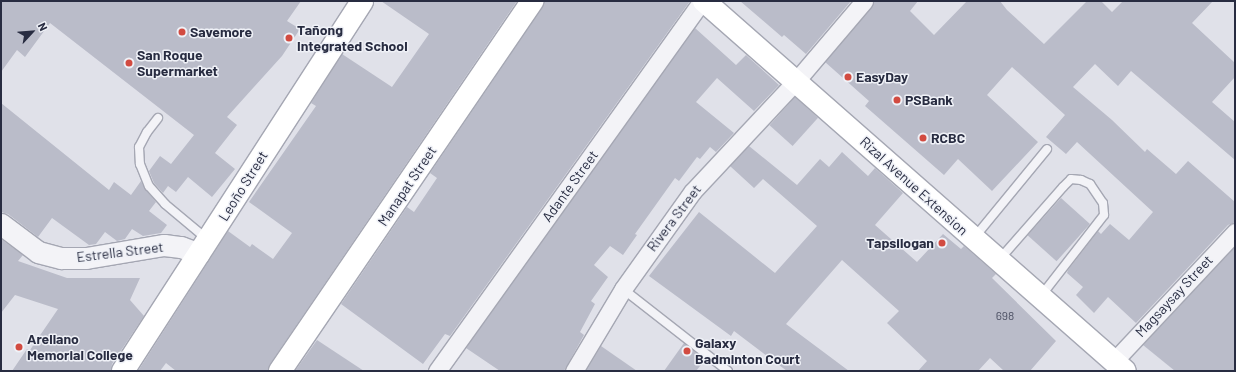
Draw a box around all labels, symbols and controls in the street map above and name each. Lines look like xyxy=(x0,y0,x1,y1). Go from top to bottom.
north arrow xyxy=(12,12,52,52)
text: N xyxy=(36,20,51,33)
place label: Tañong Integrated School xyxy=(297,22,408,54)
place label: Savemore xyxy=(190,24,252,40)
marker: Savemore xyxy=(177,27,187,37)
marker: Tañong Integrated School xyxy=(284,33,294,43)
place label: San Roque Supermarket xyxy=(137,47,218,80)
marker: San Roque Supermarket xyxy=(124,58,134,68)
place label: EasyDay xyxy=(856,69,908,85)
marker: EasyDay xyxy=(843,72,853,82)
place label: PSBank xyxy=(905,92,953,108)
marker: PSBank xyxy=(892,95,902,105)
place label: RCBC xyxy=(931,130,965,146)
street label: Rizal Avenue Extension xyxy=(857,133,971,239)
marker: RCBC xyxy=(918,133,928,143)
street label: Manapat Street xyxy=(374,143,440,229)
street label: Adante Street xyxy=(539,147,601,225)
street label: Leoño Street xyxy=(215,148,271,224)
street label: Rivera Street xyxy=(643,181,705,255)
place label: Tapsilogan xyxy=(866,235,934,251)
street label: Estrella Street xyxy=(76,238,164,266)
marker: Tapsilogan xyxy=(937,238,947,248)
street label: Magsaysay Street xyxy=(1132,252,1216,340)
house number: 698 xyxy=(996,309,1014,323)
place label: Arellano Memorial College xyxy=(27,331,133,364)
place label: Galaxy Badminton Court xyxy=(695,335,800,368)
marker: Arellano Memorial College xyxy=(14,342,24,352)
marker: Galaxy Badminton Court xyxy=(682,346,692,356)

